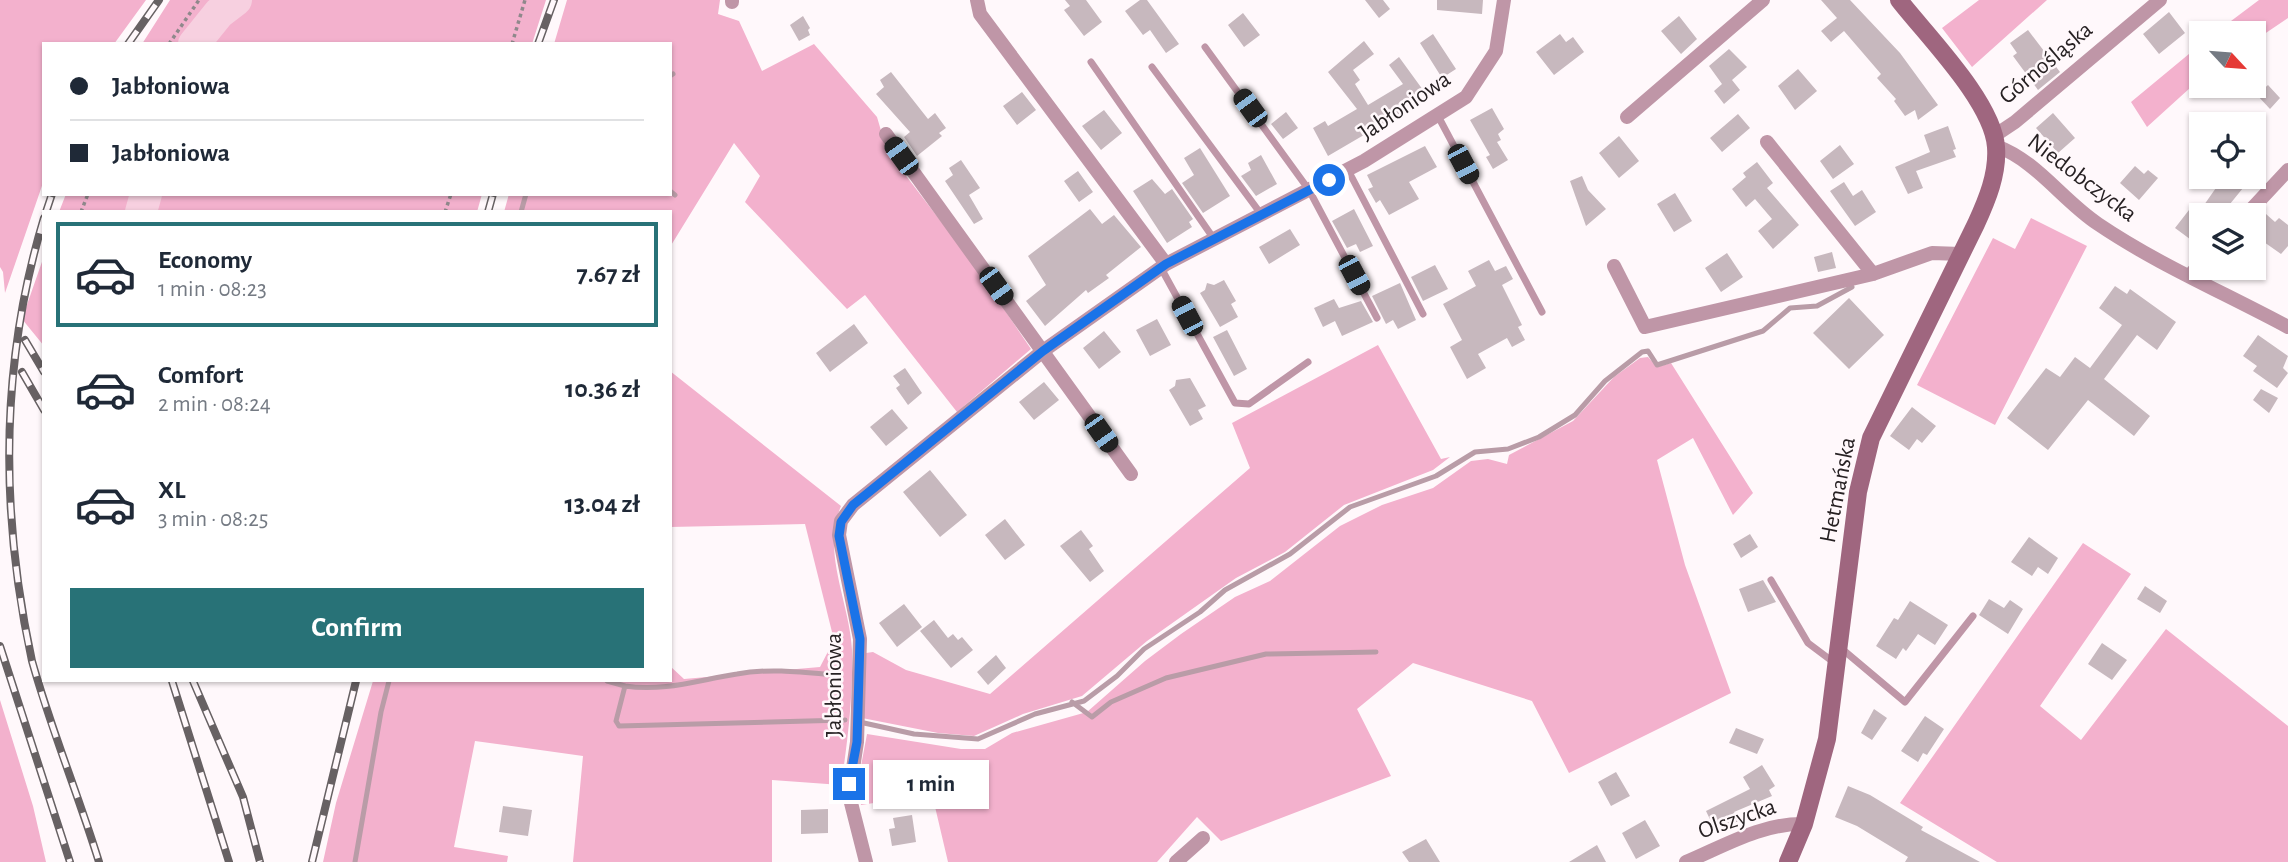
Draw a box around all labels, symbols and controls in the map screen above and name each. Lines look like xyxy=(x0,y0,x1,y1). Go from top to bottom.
street label: Górnośląska xyxy=(1995,17,2097,109)
north arrow xyxy=(2189,21,2266,98)
map controls xyxy=(2189,21,2266,280)
street label: Jabłoniowa xyxy=(1355,67,1455,145)
text: Jabłoniowa xyxy=(112,73,230,99)
car xyxy=(1230,85,1271,131)
button: locate xyxy=(2189,112,2266,189)
street label: Niedobczycka xyxy=(2023,129,2141,227)
car xyxy=(881,133,922,179)
text: Jabłoniowa xyxy=(112,140,230,166)
car xyxy=(1444,141,1483,187)
route start xyxy=(1313,164,1345,196)
button: layers xyxy=(2189,203,2266,280)
icon: car xyxy=(74,243,137,306)
text: Economy xyxy=(158,247,252,273)
car xyxy=(1335,252,1374,298)
text: 7.67 zł xyxy=(577,261,640,287)
car xyxy=(976,263,1017,309)
text: 1 min · 08:23 xyxy=(158,278,267,301)
car xyxy=(1168,293,1207,339)
icon: car xyxy=(74,358,137,421)
text: Comfort xyxy=(158,362,243,388)
text: 10.36 zł xyxy=(565,376,640,402)
text: 2 min · 08:24 xyxy=(158,393,271,416)
car xyxy=(1081,410,1122,456)
street label: Hetmańska xyxy=(1816,435,1860,545)
icon: car xyxy=(74,473,137,536)
text: XL xyxy=(158,477,185,503)
text: 13.04 zł xyxy=(564,491,640,517)
text: 3 min · 08:25 xyxy=(158,508,268,531)
button: Confirm xyxy=(70,588,644,668)
street label: Jabłoniowa xyxy=(822,633,846,737)
callout: 1 min xyxy=(874,760,989,808)
route end xyxy=(833,768,865,800)
text: 1 min xyxy=(907,773,955,796)
street label: Olszycka xyxy=(1695,795,1779,843)

